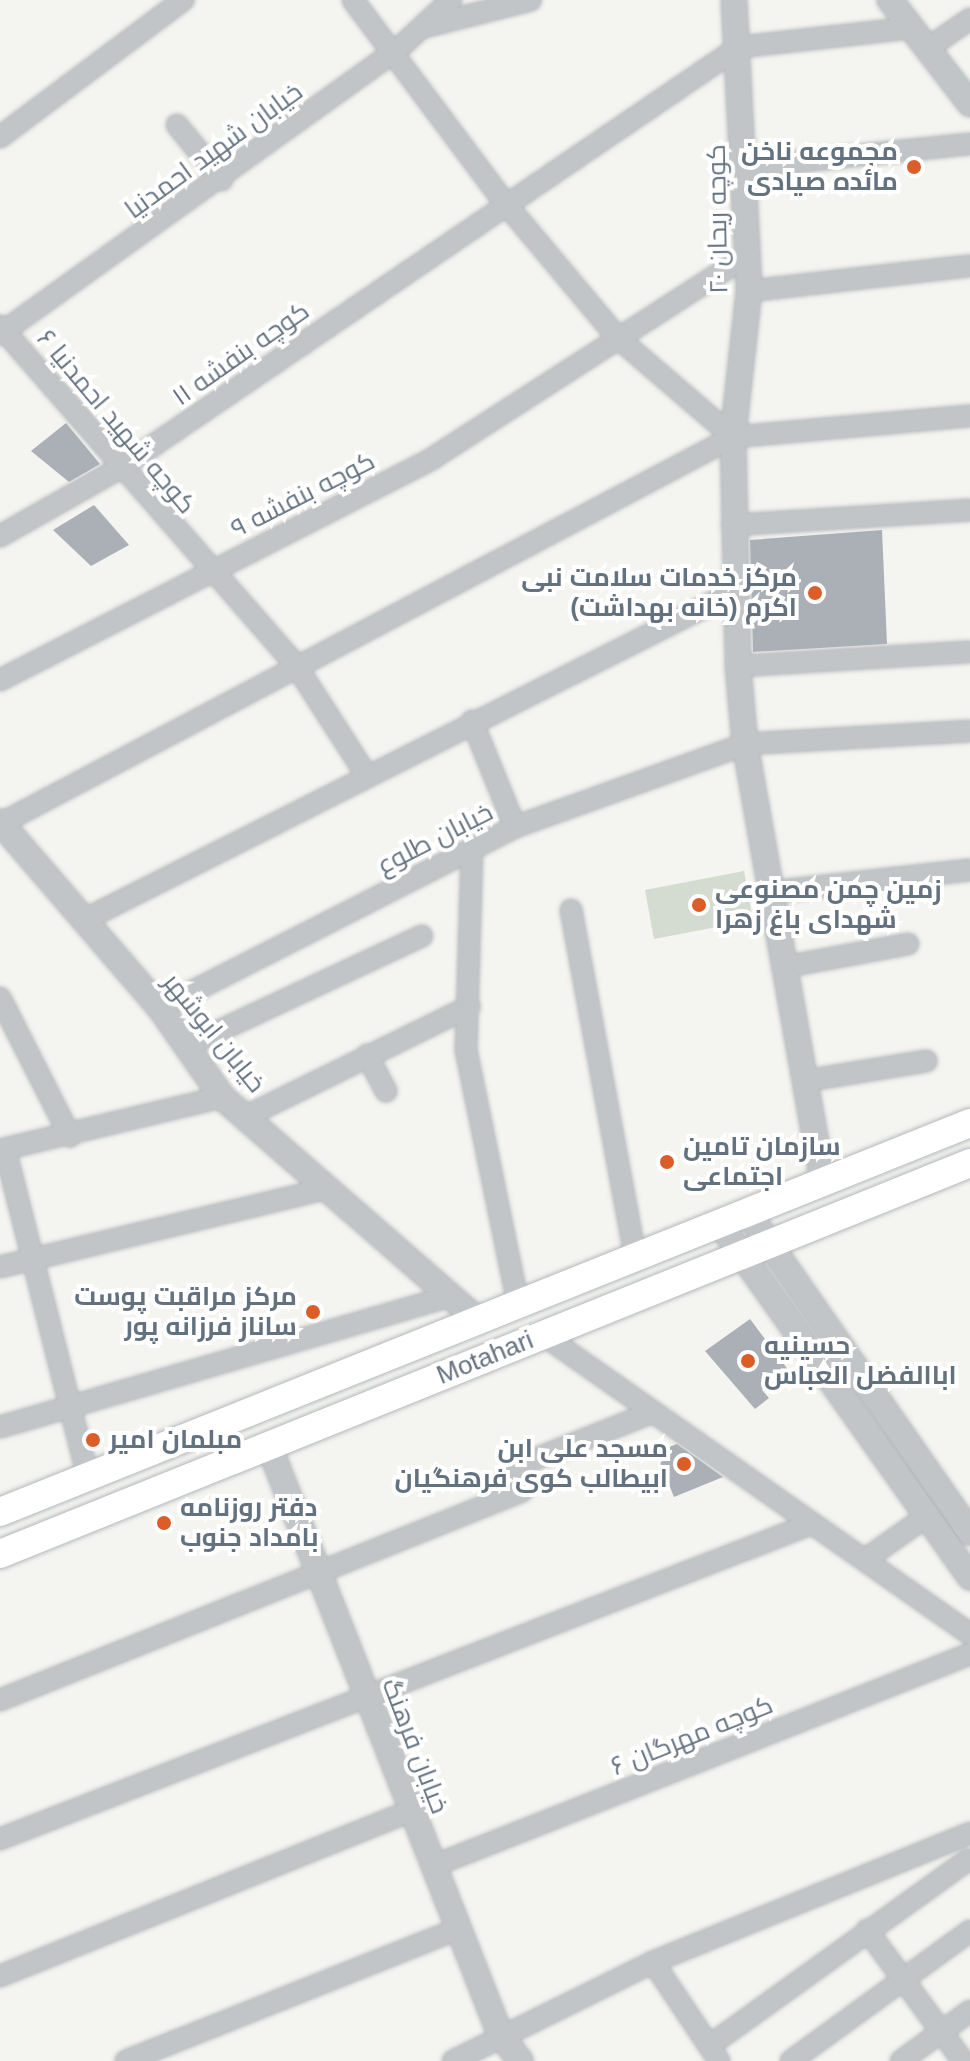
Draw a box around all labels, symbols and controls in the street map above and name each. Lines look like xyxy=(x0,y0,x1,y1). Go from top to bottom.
street label: خیابان شهید احمدنیا xyxy=(119,76,309,226)
place label: مجموعه ناخن مائده صیادی xyxy=(741,136,898,198)
street label: کوچه ریحان ۲۰ xyxy=(701,144,735,294)
marker: مجموعه ناخن مائده صیادی xyxy=(905,158,923,176)
street label: کوچه بنفشه ۱۱ xyxy=(167,295,315,413)
street label: کوچه شهید احمدنیا ۶ xyxy=(30,324,202,520)
street label: کوچه بنفشه ۹ xyxy=(226,445,380,545)
place label: مرکز خدمات سلامت نبی اکرم (خانه بهداشت) xyxy=(521,562,797,624)
marker: مرکز خدمات سلامت نبی اکرم (خانه بهداشت) xyxy=(804,582,826,604)
street label: خیابان طلوع xyxy=(372,797,498,881)
place label: زمین چمن مصنوعی شهدای باغ زهرا xyxy=(715,874,942,936)
marker: زمین چمن مصنوعی شهدای باغ زهرا xyxy=(690,896,708,914)
street label: خیابان ابوشهر xyxy=(156,967,272,1099)
place label: سازمان تامین اجتماعی xyxy=(683,1131,841,1192)
marker: سازمان تامین اجتماعی xyxy=(658,1153,676,1171)
place label: مرکز مراقبت پوست ساناز فرزانه پور xyxy=(74,1281,297,1342)
marker: مرکز مراقبت پوست ساناز فرزانه پور xyxy=(304,1303,322,1321)
street label: Motahari xyxy=(432,1325,538,1391)
place label: حسینیه اباالفضل العباس xyxy=(764,1330,957,1392)
marker: حسینیه اباالفضل العباس xyxy=(739,1352,757,1370)
place label: مبلمان امیر xyxy=(109,1424,242,1456)
marker: مبلمان امیر xyxy=(84,1431,102,1449)
place label: مسجد علی ابن ابیطالب کوی فرهنگیان xyxy=(394,1433,668,1494)
marker: مسجد علی ابن ابیطالب کوی فرهنگیان xyxy=(675,1455,693,1473)
place label: دفتر روزنامه بامداد جنوب xyxy=(180,1492,318,1554)
marker: دفتر روزنامه بامداد جنوب xyxy=(155,1514,173,1532)
street label: خیابان فرهنگ xyxy=(375,1674,455,1818)
street label: کوچه مهرگان ۶ xyxy=(607,1689,777,1783)

